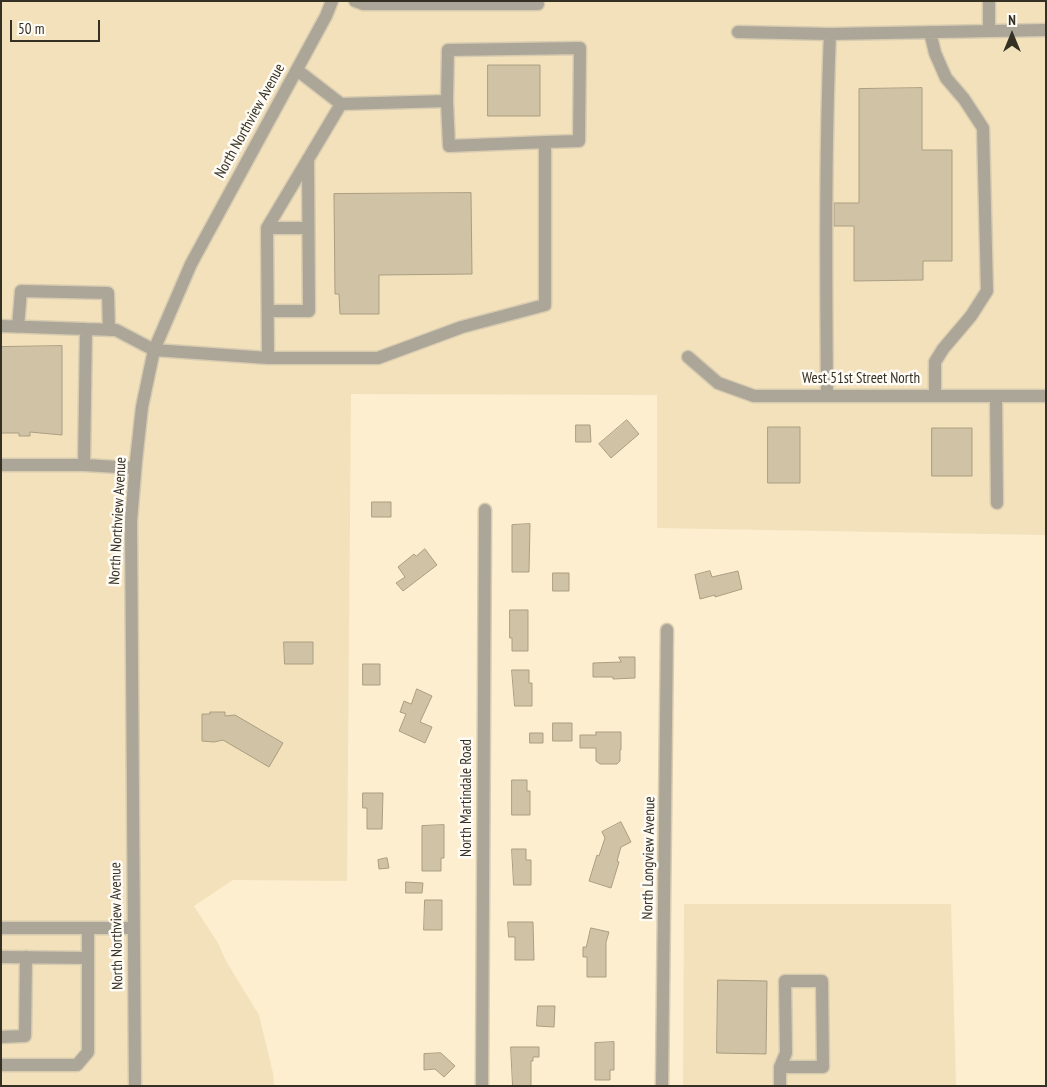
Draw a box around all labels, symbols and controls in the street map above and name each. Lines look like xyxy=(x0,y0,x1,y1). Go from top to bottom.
scale bar xyxy=(12,10,102,42)
north arrow xyxy=(987,10,1037,60)
text: N xyxy=(1008,11,1016,29)
text: 50 m xyxy=(18,19,44,38)
street label: North Northview Avenue xyxy=(211,61,289,181)
street label: West 51st Street North xyxy=(802,370,920,388)
street label: North Northview Avenue xyxy=(106,457,130,585)
street label: North Martindale Road xyxy=(458,739,476,857)
street label: North Longview Avenue xyxy=(639,796,659,920)
street label: North Northview Avenue xyxy=(107,862,127,990)

